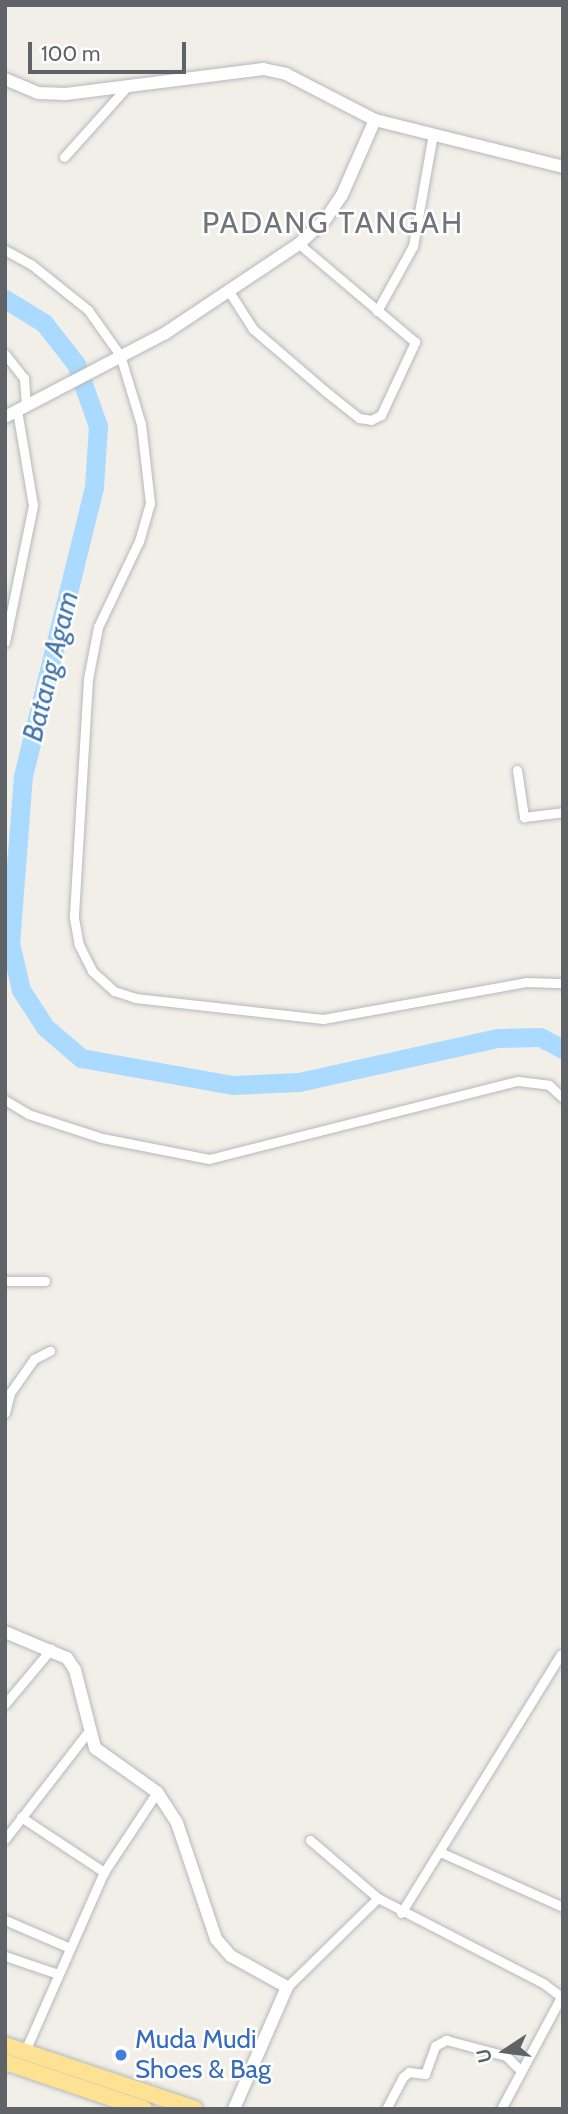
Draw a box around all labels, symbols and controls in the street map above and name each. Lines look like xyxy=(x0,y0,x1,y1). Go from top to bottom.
scale bar xyxy=(32,28,189,72)
text: 100 m xyxy=(41,41,100,66)
district label: PADANG TANGAH xyxy=(204,205,462,241)
water label: Batang Agam xyxy=(15,587,85,745)
north arrow xyxy=(470,2016,540,2086)
place label: Muda Mudi Shoes & Bag xyxy=(135,2024,271,2086)
marker: Muda Mudi Shoes & Bag xyxy=(113,2047,129,2063)
text: U xyxy=(471,2047,497,2065)

